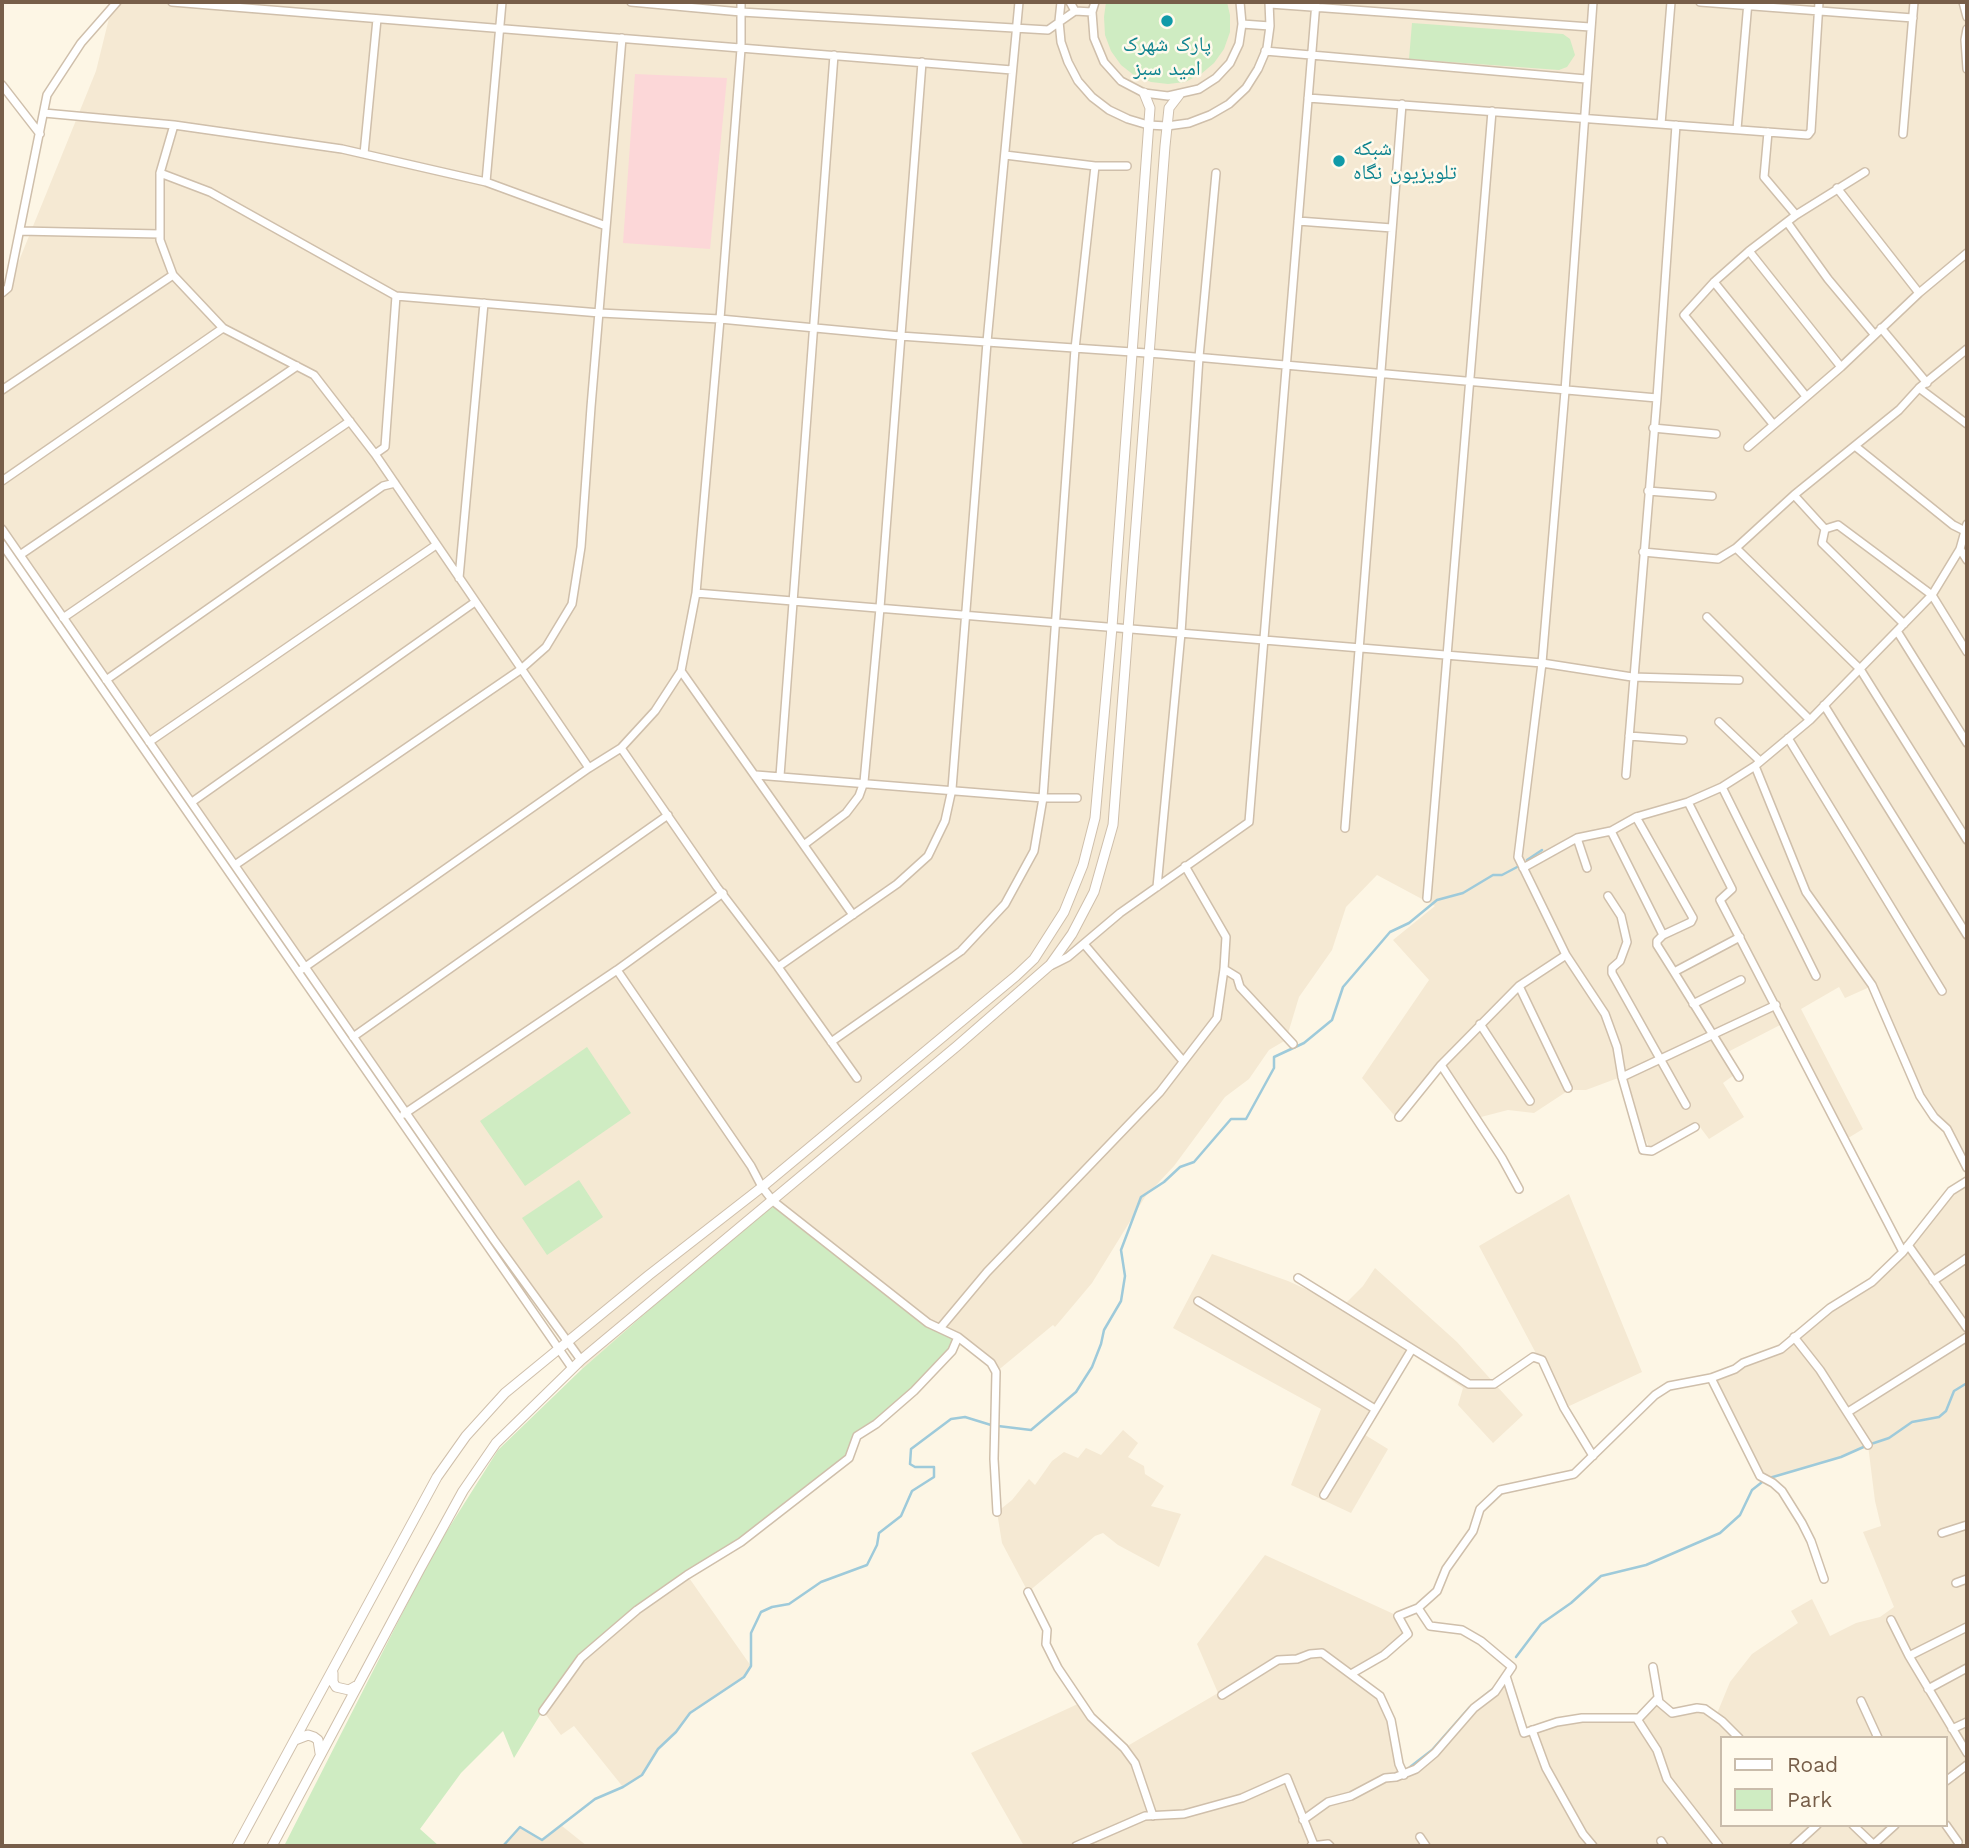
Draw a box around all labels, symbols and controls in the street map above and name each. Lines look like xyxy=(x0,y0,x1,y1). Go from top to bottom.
marker: پارک شهرک امید سبز xyxy=(1159,13,1175,29)
place label: پارک شهرک امید سبز xyxy=(1123,32,1211,82)
place label: شبکه تلویزیون نگاه xyxy=(1353,136,1457,186)
marker: شبکه تلویزیون نگاه xyxy=(1331,153,1347,169)
legend xyxy=(1720,1736,1948,1827)
text: Road xyxy=(1787,1752,1838,1777)
text: Park xyxy=(1787,1787,1832,1812)

